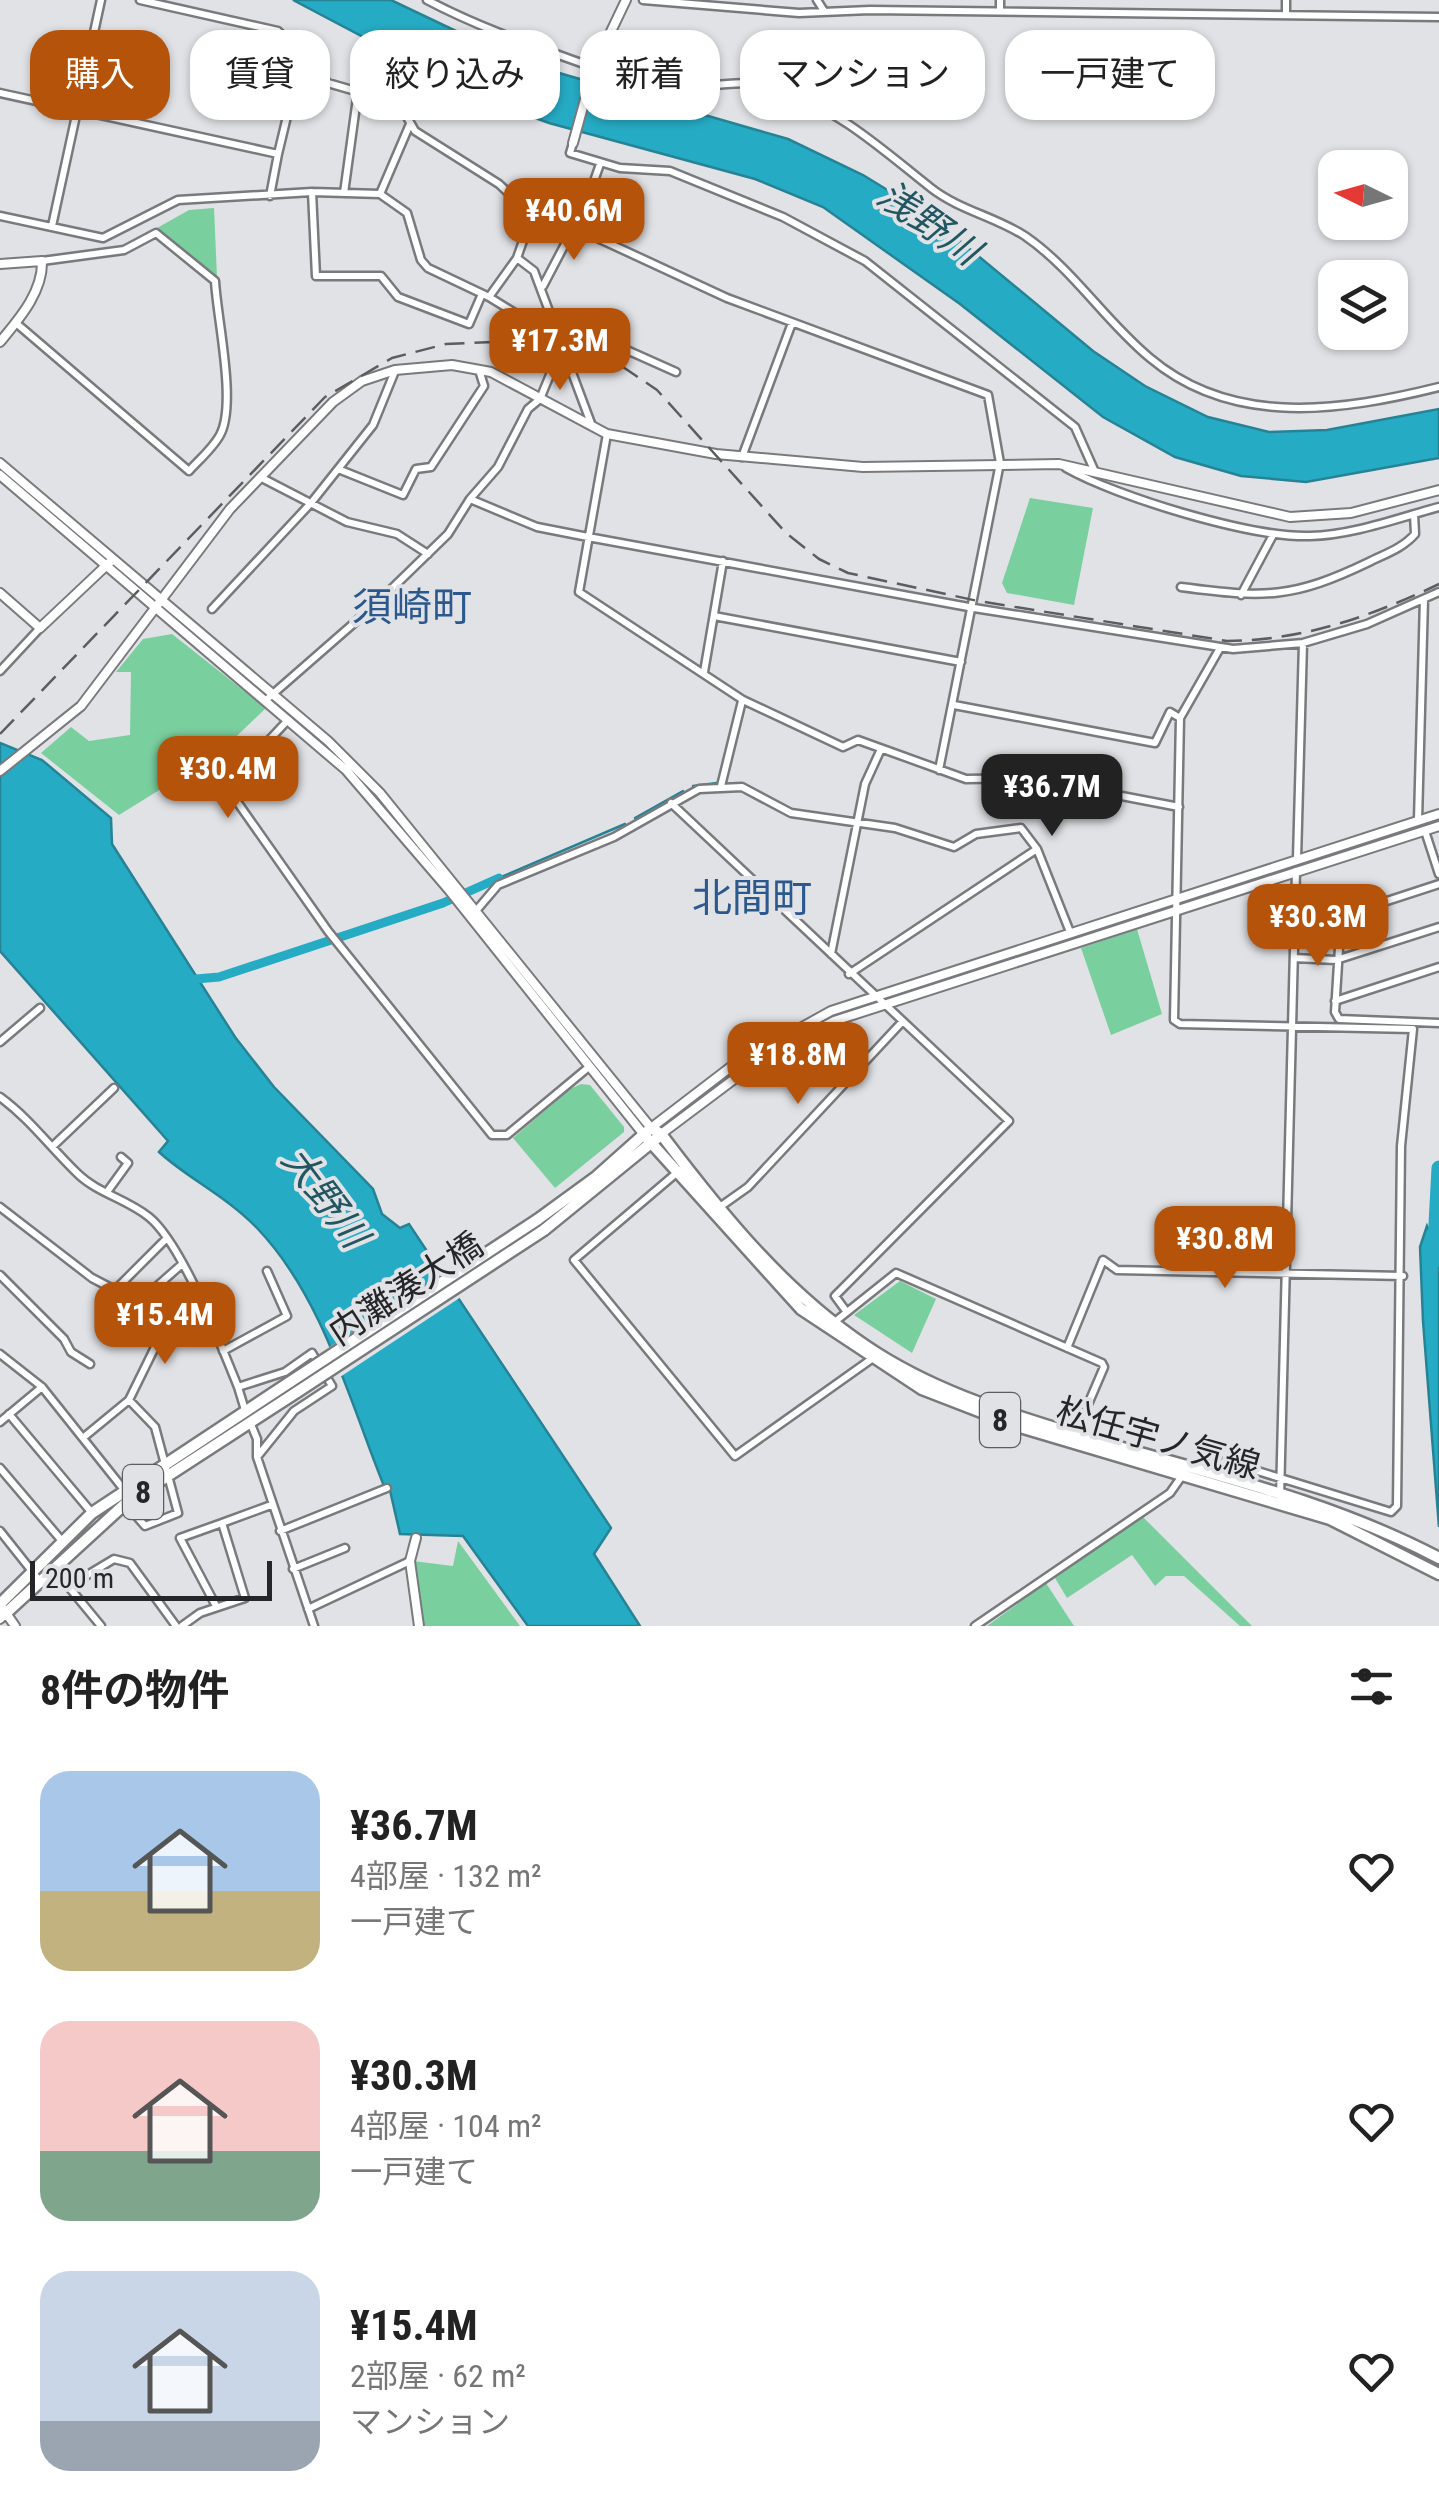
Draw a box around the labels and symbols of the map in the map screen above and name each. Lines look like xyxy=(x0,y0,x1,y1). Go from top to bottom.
north arrow xyxy=(1318,150,1408,240)
water label: 浅野川 xyxy=(870,172,992,276)
pin: ¥40.6M xyxy=(493,178,655,263)
pin: ¥17.3M xyxy=(479,308,641,393)
district label: 須崎町 xyxy=(352,584,472,631)
pin: ¥30.4M xyxy=(147,736,309,821)
pin: ¥36.7M xyxy=(971,754,1133,839)
district label: 北間町 xyxy=(692,875,812,922)
pin: ¥30.3M xyxy=(1237,884,1399,969)
pin: ¥18.8M xyxy=(717,1022,879,1107)
water label: 大野川 xyxy=(273,1138,379,1259)
pin: ¥30.8M xyxy=(1144,1206,1306,1291)
street label: 内灘湊大橋 xyxy=(321,1224,491,1354)
pin: ¥15.4M xyxy=(84,1282,246,1367)
street label: 松任宇ノ気線 xyxy=(1051,1390,1265,1488)
road number: 8 xyxy=(980,1393,1020,1447)
road number: 8 xyxy=(123,1465,163,1519)
scale bar xyxy=(30,1556,272,1600)

